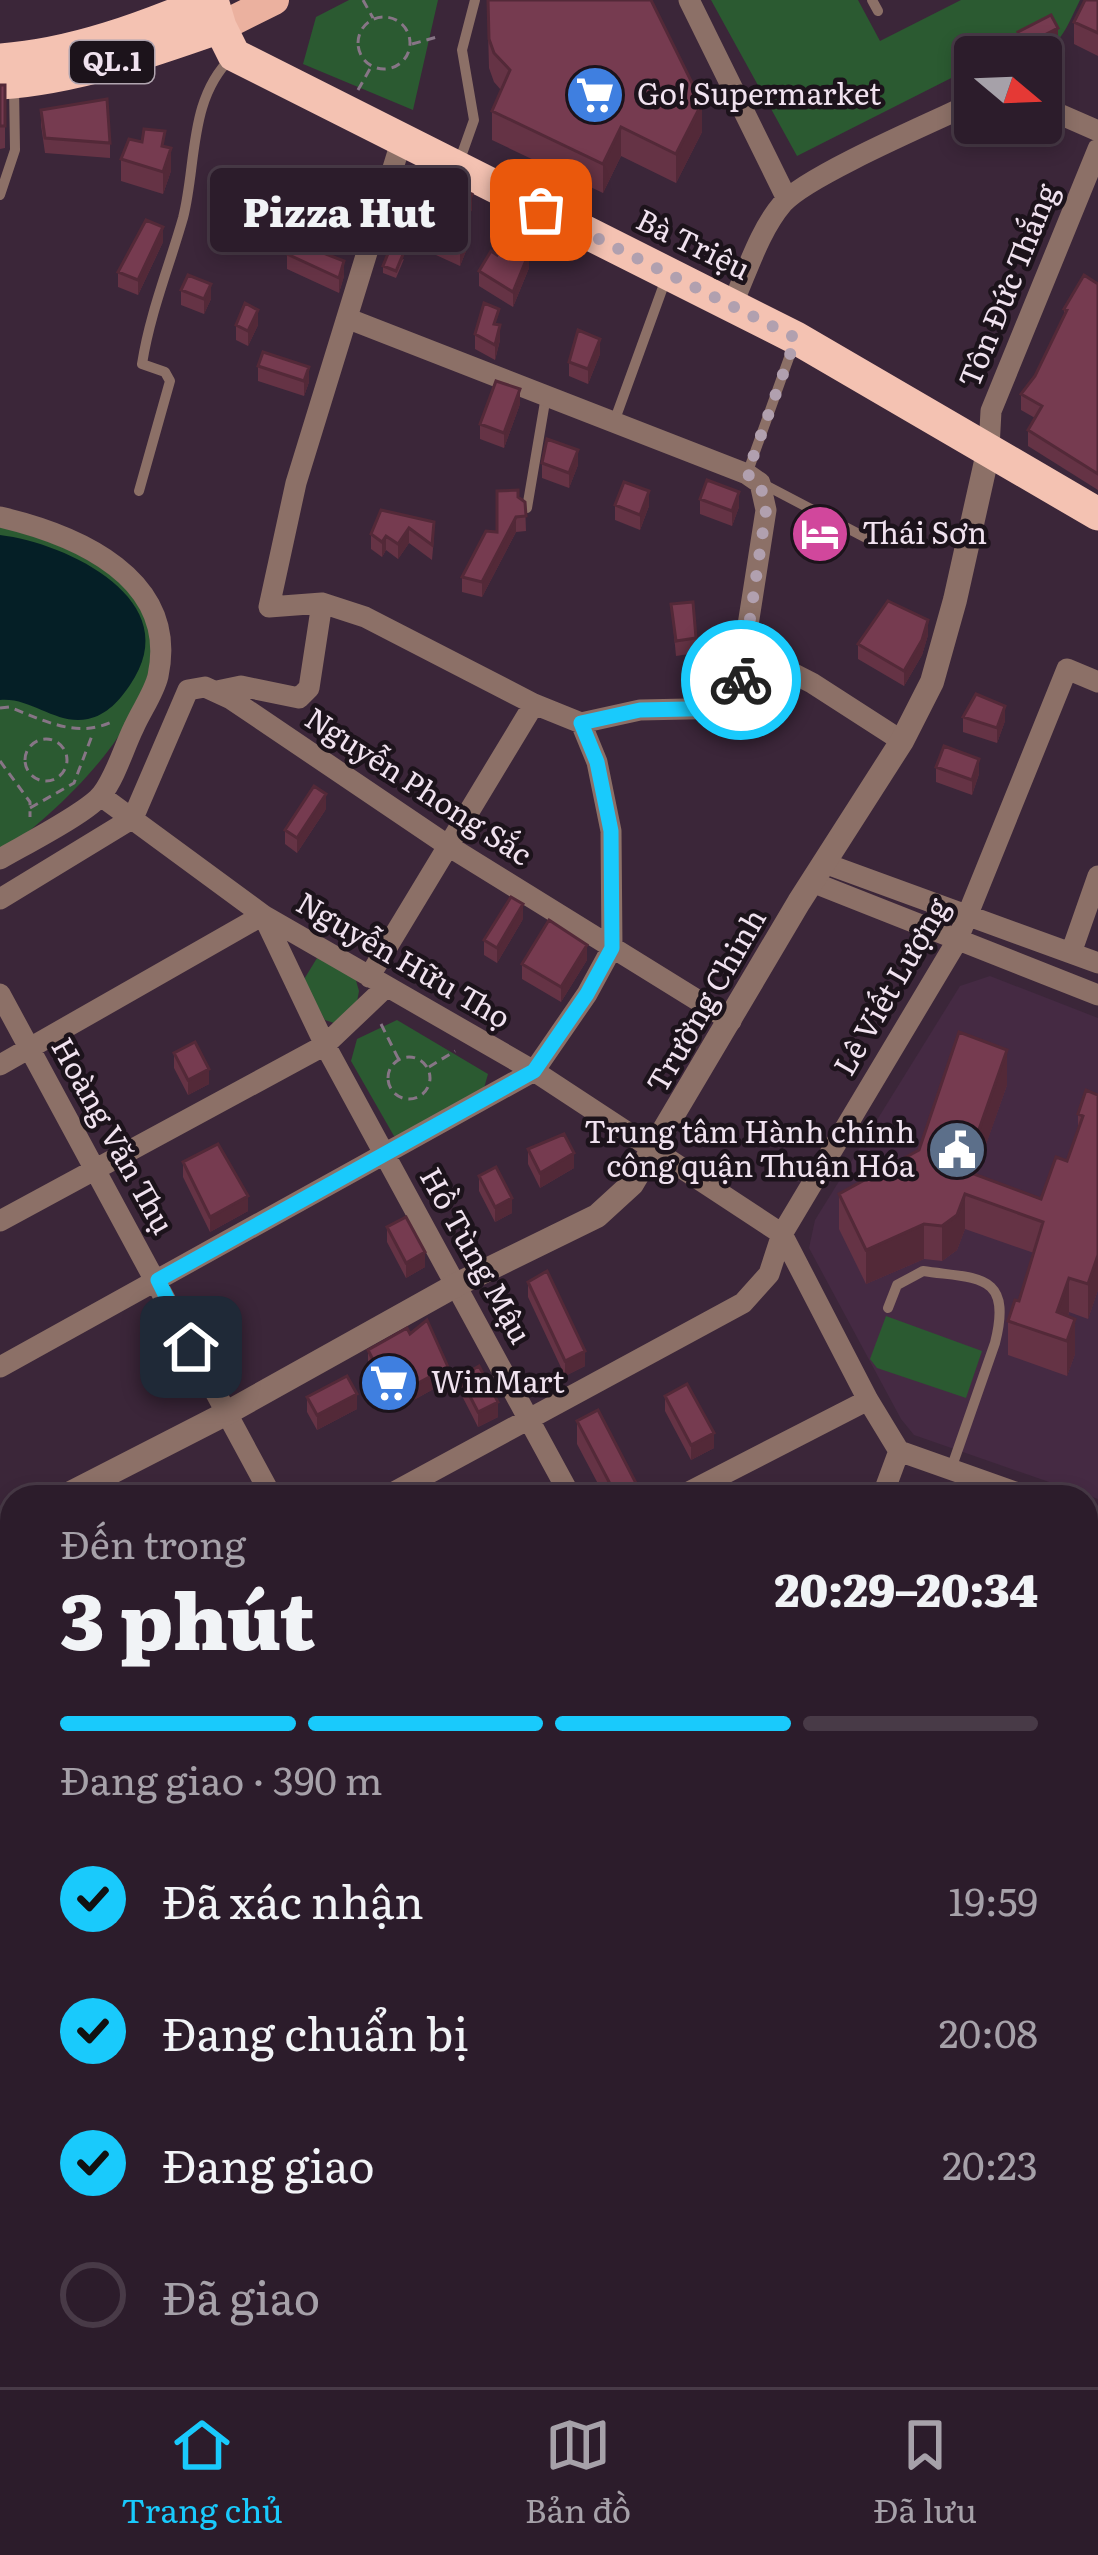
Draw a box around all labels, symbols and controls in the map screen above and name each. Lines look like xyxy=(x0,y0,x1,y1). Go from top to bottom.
north arrow xyxy=(954,36,1062,144)
map controls xyxy=(954,36,1062,144)
road number: QL.1 xyxy=(70,41,154,83)
supermarket icon: Go! Supermarket xyxy=(564,64,626,126)
place label: Go! Supermarket xyxy=(637,70,881,114)
pin xyxy=(490,159,592,261)
callout: Pizza Hut xyxy=(211,168,469,252)
street label: Tôn Đức Thắng xyxy=(945,176,1067,393)
icon: bag xyxy=(508,177,574,243)
text: Pizza Hut xyxy=(242,181,436,239)
street label: Bà Triệu xyxy=(630,196,759,289)
hotel icon: Thái Sơn xyxy=(789,503,851,565)
place label: Thái Sơn xyxy=(862,509,987,553)
courier xyxy=(681,620,801,740)
icon: bike xyxy=(708,647,774,713)
street label: Nguyễn Phong Sắc xyxy=(298,695,542,874)
street label: Nguyễn Hữu Thọ xyxy=(289,879,520,1038)
street label: Lê Viết Lượng xyxy=(821,888,958,1082)
street label: Trường Chinh xyxy=(634,899,775,1100)
street label: Hoàng Văn Thụ xyxy=(42,1028,187,1241)
place label: Trung tâm Hành chính công quận Thuận Hóa xyxy=(584,1108,916,1186)
public building icon: Trung tâm Hành chính công quận Thuận Hóa xyxy=(926,1119,988,1181)
street label: Hồ Tùng Mậu xyxy=(411,1158,544,1351)
pin xyxy=(140,1296,242,1398)
icon: home xyxy=(158,1314,224,1380)
supermarket icon: WinMart xyxy=(358,1352,420,1414)
place label: WinMart xyxy=(431,1358,565,1402)
text: Đến trong xyxy=(60,1513,246,1571)
text: 20:29–20:34 xyxy=(775,1554,1038,1621)
text: 3 phút xyxy=(60,1558,315,1674)
text: Đang giao · 390 m xyxy=(60,1749,383,1807)
icon: check xyxy=(60,1866,126,1932)
text: Đã xác nhận xyxy=(162,1866,424,1933)
text: 19:59 xyxy=(949,1870,1038,1928)
icon: check xyxy=(60,1998,126,2064)
text: Đang chuẩn bị xyxy=(162,1998,468,2065)
text: 20:08 xyxy=(939,2002,1038,2060)
icon: check xyxy=(60,2130,126,2196)
text: Đang giao xyxy=(162,2130,375,2197)
text: 20:23 xyxy=(942,2134,1038,2192)
text: Đã giao xyxy=(162,2262,320,2329)
tab: Trang chủ xyxy=(121,2412,283,2533)
tab: Bản đồ xyxy=(525,2412,631,2533)
tab: Đã lưu xyxy=(873,2412,977,2533)

